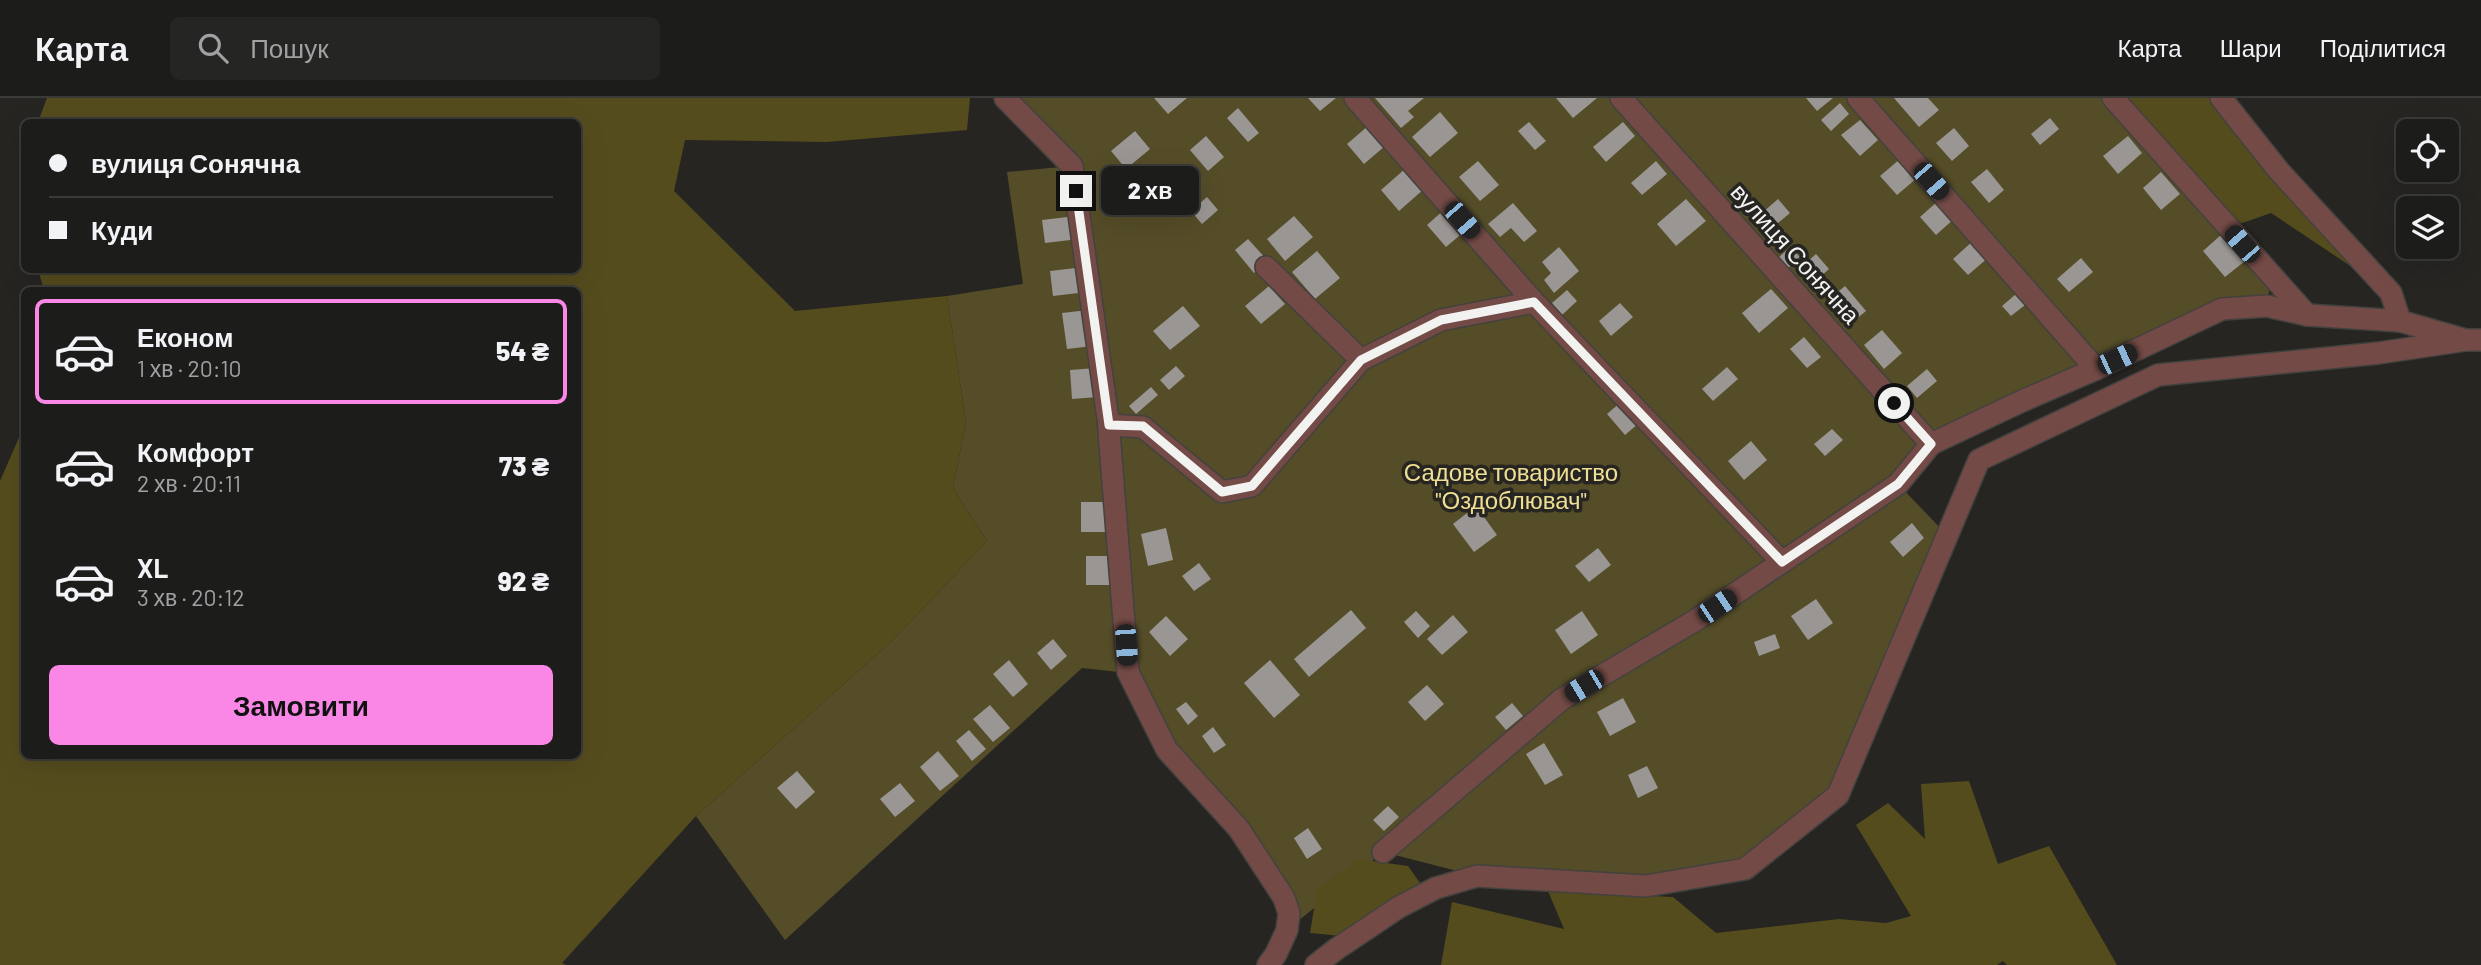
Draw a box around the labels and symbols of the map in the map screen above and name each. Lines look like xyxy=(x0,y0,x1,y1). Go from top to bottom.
car xyxy=(1910,158,1953,204)
callout: 2 хв xyxy=(1100,166,1198,216)
route end xyxy=(1060,175,1092,207)
street label: вулиця Сонячна xyxy=(1725,177,1867,330)
car xyxy=(1441,197,1484,243)
car xyxy=(2221,221,2264,267)
car xyxy=(2094,341,2141,377)
route start xyxy=(1878,387,1910,419)
park label: Садове товариство "Оздоблювач" xyxy=(1404,457,1618,514)
car xyxy=(1694,586,1741,626)
car xyxy=(1115,623,1138,667)
car xyxy=(1561,666,1608,706)

